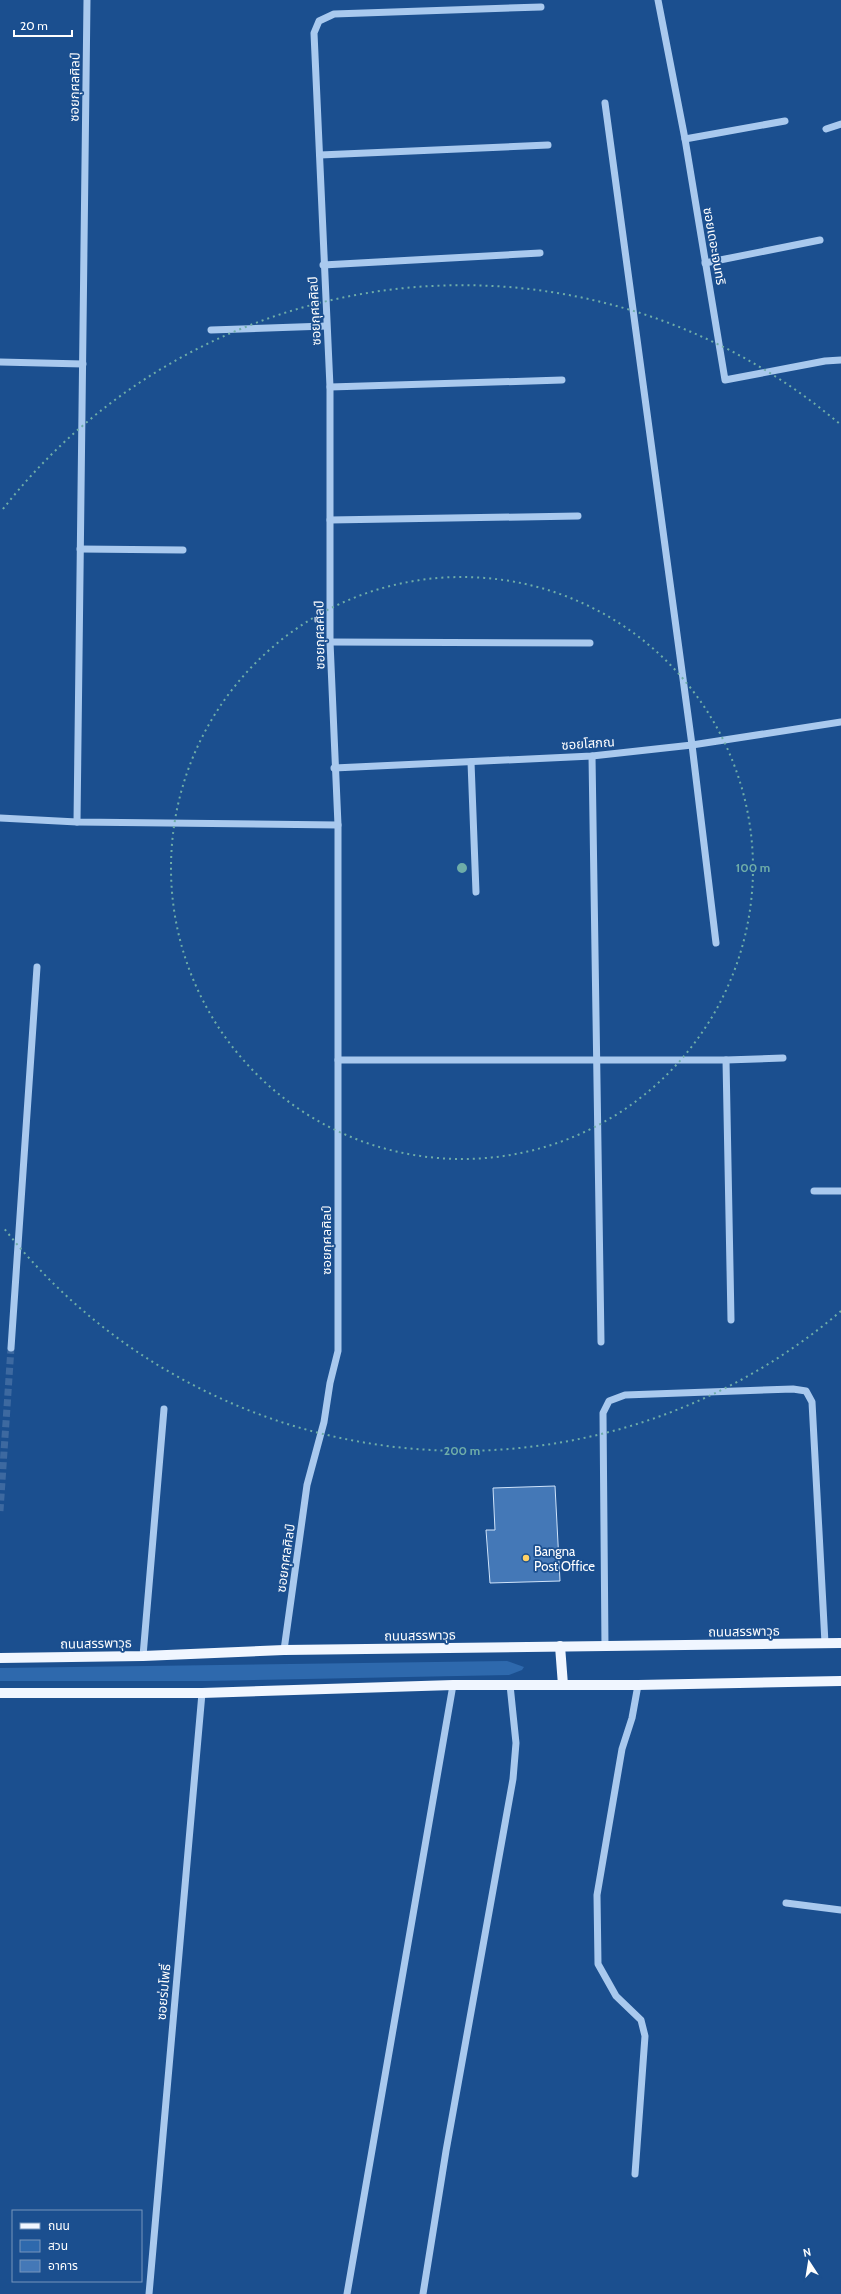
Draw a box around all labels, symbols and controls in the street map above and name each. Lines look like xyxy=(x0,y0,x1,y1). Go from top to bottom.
scale bar xyxy=(14,12,72,38)
text: 20 m xyxy=(20,18,48,33)
street label: ซอยกุศลศิลป์ xyxy=(65,52,83,122)
street label: ซอยเดอะเจนทริ xyxy=(700,206,730,286)
street label: ซอยกุศลศิลป์ xyxy=(304,276,324,346)
street label: ซอยกุศลศิลป์ xyxy=(310,600,328,670)
street label: ซอยโสภณ xyxy=(561,733,615,753)
text: 100 m xyxy=(736,860,770,875)
centre of rings xyxy=(455,861,469,875)
street label: ซอยกุศลศิลป์ xyxy=(318,1205,334,1275)
text: 200 m xyxy=(444,1443,480,1458)
street label: ซอยกุศลศิลป์ xyxy=(272,1523,298,1593)
place label: Bangna Post Office xyxy=(534,1543,595,1574)
marker: Bangna Post Office xyxy=(521,1553,531,1563)
street label: ถนนสรรพาวุธ xyxy=(708,1622,780,1640)
street label: ถนนสรรพาวุธ xyxy=(384,1626,456,1644)
street label: ถนนสรรพาวุธ xyxy=(60,1634,132,1652)
street label: ซอยร่มโพธิ์ xyxy=(153,1963,173,2021)
legend xyxy=(12,2210,142,2282)
text: ถนน xyxy=(48,2218,70,2233)
text: สวน xyxy=(48,2238,68,2253)
north arrow xyxy=(789,2242,829,2282)
text: N xyxy=(802,2245,812,2260)
text: อาคาร xyxy=(48,2258,78,2273)

